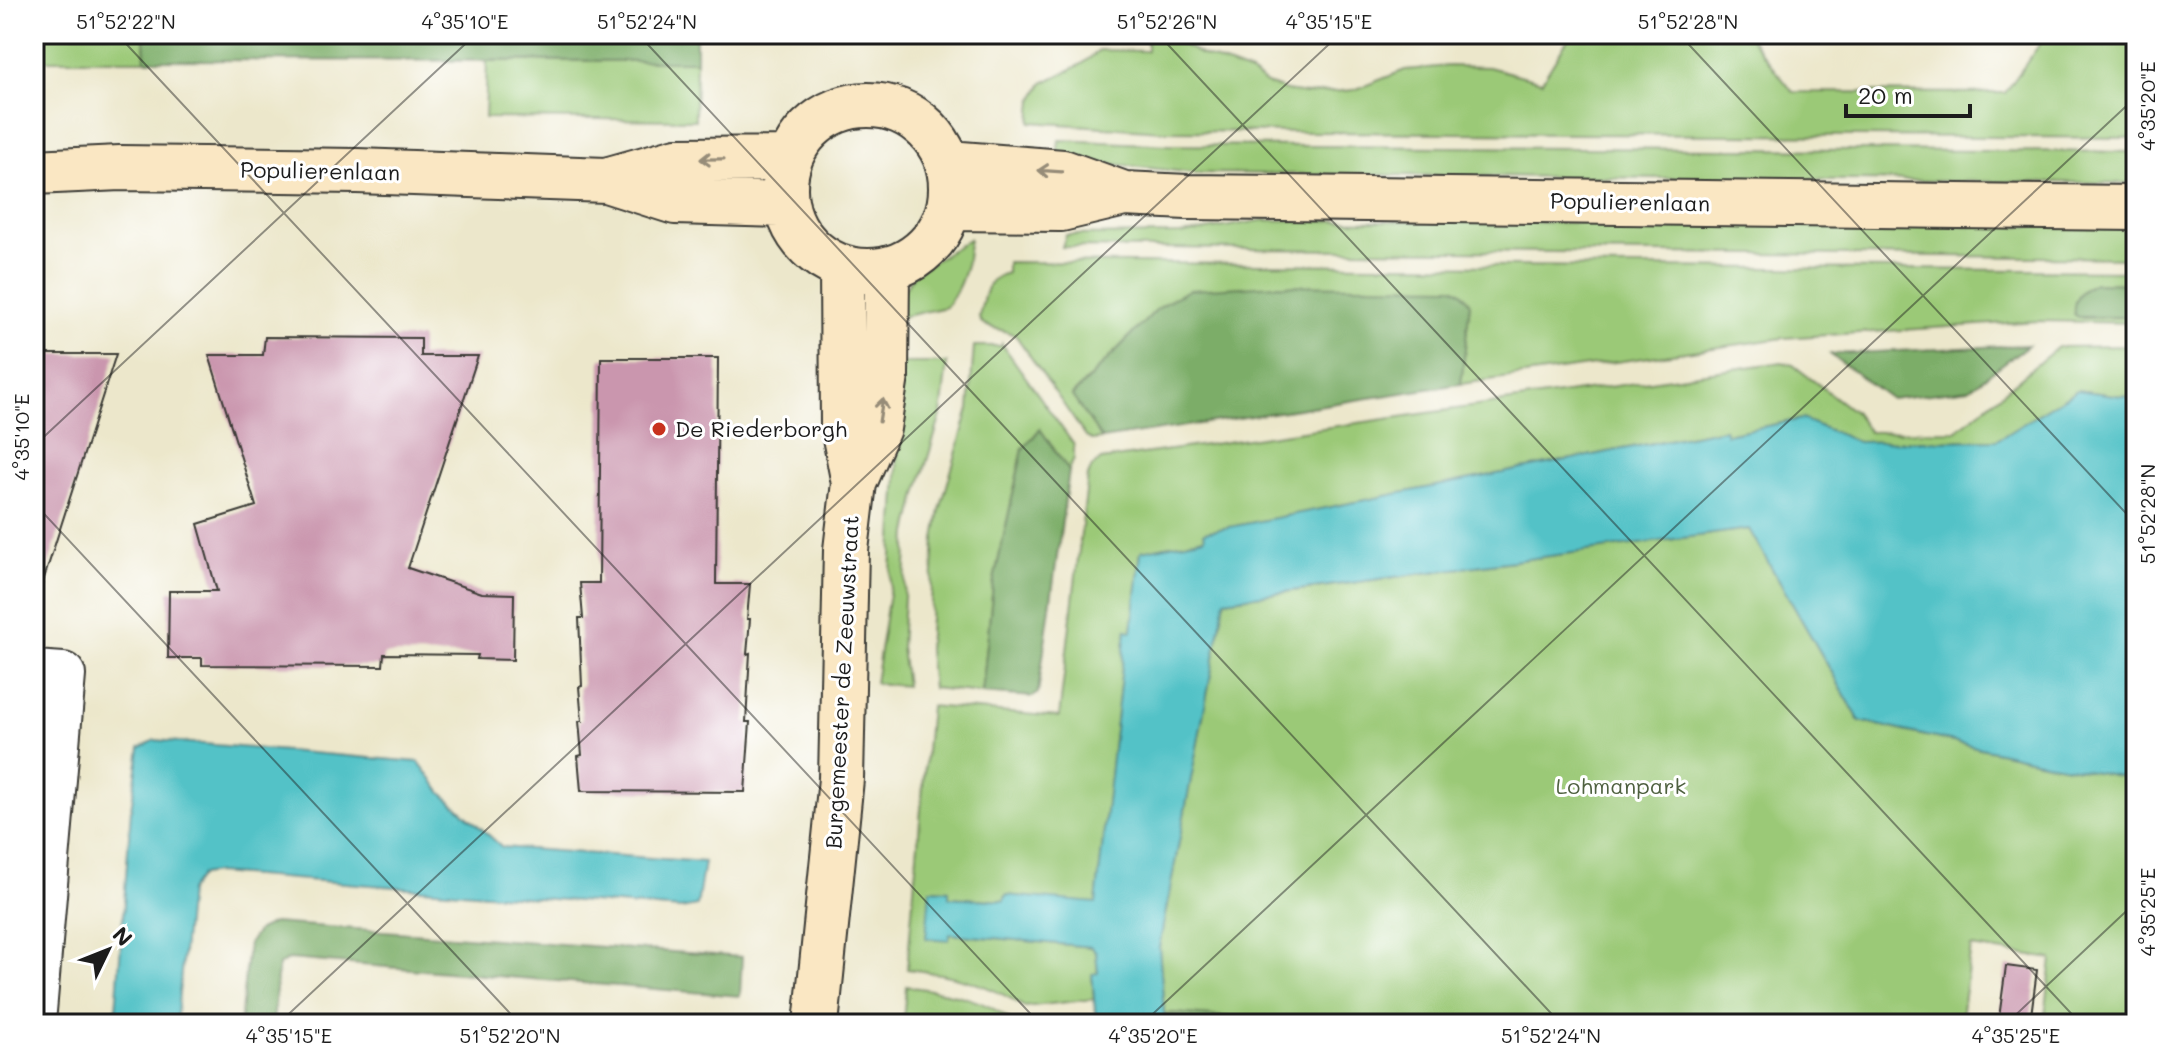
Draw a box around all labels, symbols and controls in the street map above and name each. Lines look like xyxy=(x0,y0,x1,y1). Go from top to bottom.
text: 51°52'22"N xyxy=(76,8,176,34)
text: 4°35'10"E xyxy=(421,8,509,34)
text: 51°52'24"N xyxy=(597,8,697,34)
text: 51°52'26"N xyxy=(1117,8,1217,34)
text: 4°35'15"E xyxy=(1286,8,1372,34)
text: 51°52'28"N xyxy=(1638,8,1738,34)
text: 4°35'20"E xyxy=(2134,61,2160,151)
scale bar xyxy=(1846,68,1970,118)
text: 20 m xyxy=(1858,79,1913,110)
one-way arrow xyxy=(699,151,726,167)
street label: Populierenlaan xyxy=(240,155,400,186)
one-way arrow xyxy=(1037,163,1064,178)
street label: Populierenlaan xyxy=(1550,186,1710,217)
text: 4°35'10"E xyxy=(8,393,34,481)
one-way arrow xyxy=(874,398,889,423)
place label: De Riederborgh xyxy=(675,414,847,443)
marker: De Riederborgh xyxy=(650,420,668,438)
text: 51°52'28"N xyxy=(2134,464,2160,564)
street label: Burgemeester de Zeeuwstraat xyxy=(818,514,865,850)
park label: Lohmanpark xyxy=(1556,771,1686,800)
text: 4°35'25"E xyxy=(2134,868,2160,956)
north arrow xyxy=(68,910,148,990)
text: N xyxy=(107,920,139,952)
text: 4°35'15"E xyxy=(246,1022,332,1048)
text: 51°52'20"N xyxy=(460,1022,560,1048)
text: 4°35'20"E xyxy=(1108,1022,1198,1048)
text: 51°52'24"N xyxy=(1501,1022,1601,1048)
text: 4°35'25"E xyxy=(1972,1022,2060,1048)

